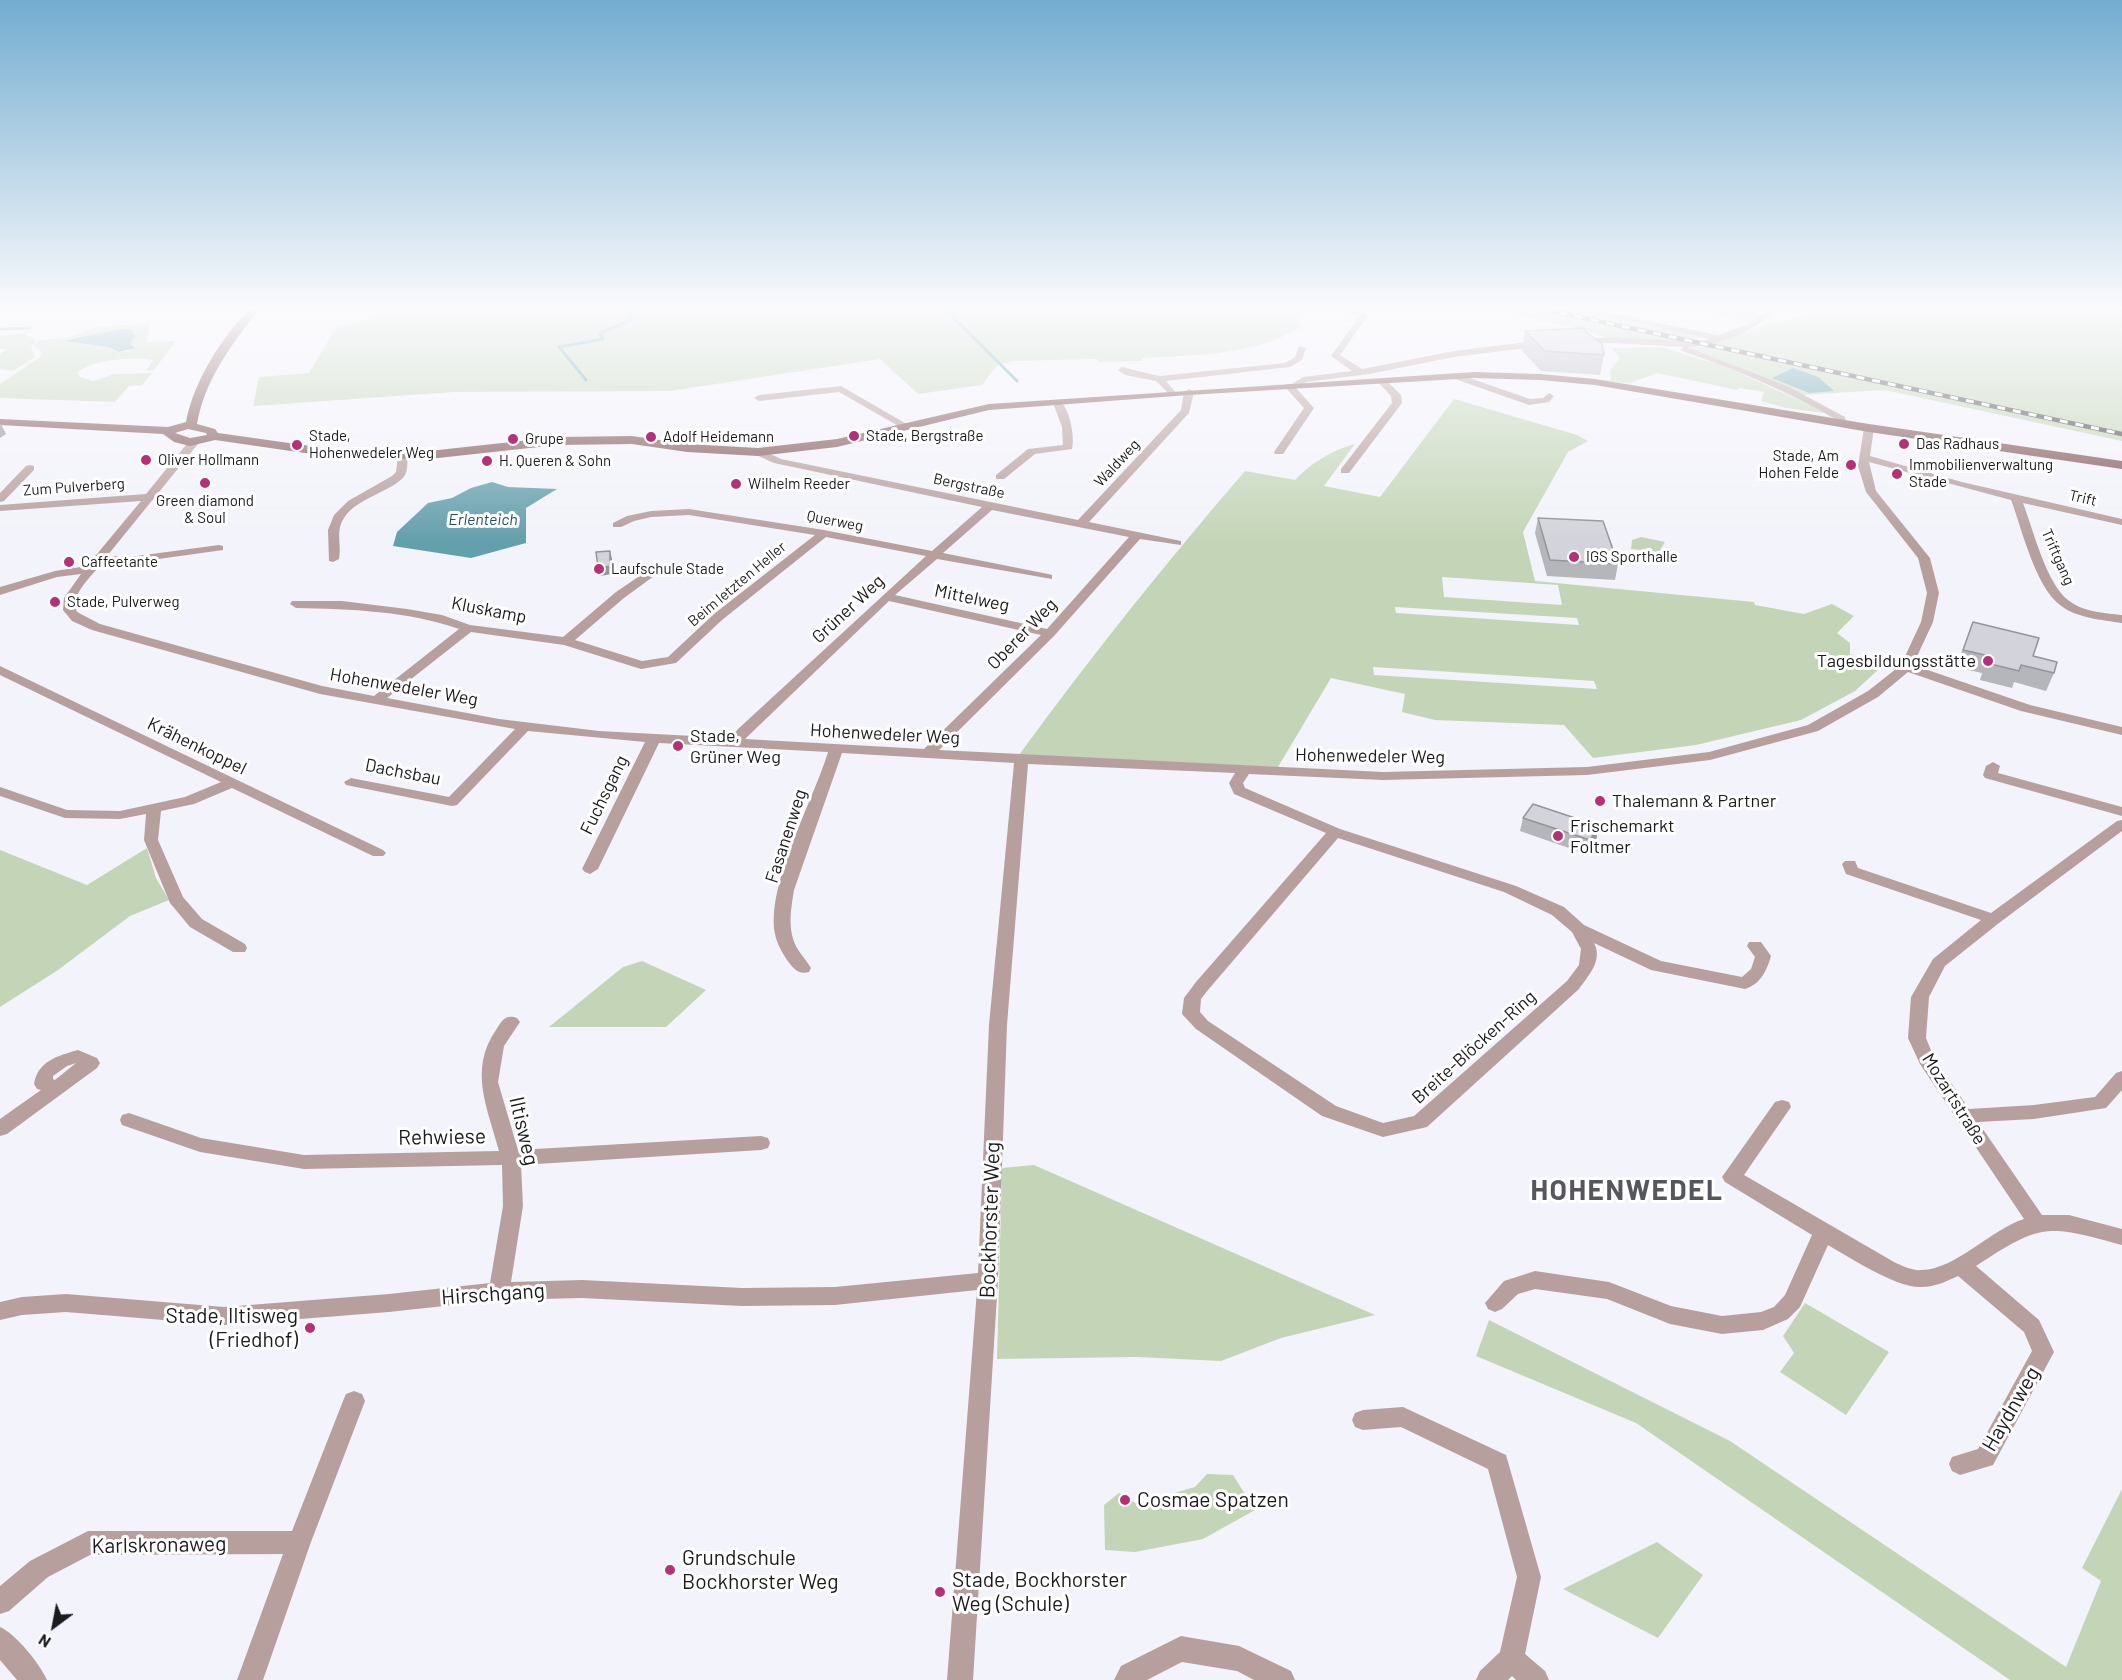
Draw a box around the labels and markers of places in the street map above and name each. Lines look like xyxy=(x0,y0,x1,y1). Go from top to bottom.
place label: Stade, Hohenwedeler Weg xyxy=(309,427,434,462)
place label: Stade, Bergstraße xyxy=(866,427,983,445)
place label: Adolf Heidemann xyxy=(663,428,774,446)
marker: Stade, Bergstraße xyxy=(847,429,861,443)
place label: Grupe xyxy=(525,430,564,448)
marker: Adolf Heidemann xyxy=(644,430,658,444)
marker: Grupe xyxy=(506,432,520,446)
place label: Das Radhaus xyxy=(1916,435,1999,453)
marker: Das Radhaus xyxy=(1897,437,1911,451)
marker: Stade, Hohenwedeler Weg xyxy=(290,438,304,452)
place label: Stade, Am Hohen Felde xyxy=(1758,447,1839,482)
place label: Oliver Hollmann xyxy=(158,451,259,469)
place label: H. Queren & Sohn xyxy=(499,452,611,470)
marker: Oliver Hollmann xyxy=(139,453,153,467)
marker: H. Queren & Sohn xyxy=(480,454,494,468)
place label: Immobilienverwaltung Stade xyxy=(1909,456,2053,491)
marker: Stade, Am Hohen Felde xyxy=(1844,458,1858,472)
marker: Immobilienverwaltung Stade xyxy=(1890,467,1904,481)
place label: Wilhelm Reeder xyxy=(748,475,850,493)
marker: Green diamond & Soul xyxy=(198,476,212,490)
marker: Wilhelm Reeder xyxy=(729,477,743,491)
place label: Green diamond & Soul xyxy=(156,492,254,527)
place label: IGS Sporthalle xyxy=(1586,548,1678,566)
marker: IGS Sporthalle xyxy=(1567,550,1581,564)
place label: Caffeetante xyxy=(81,553,158,571)
marker: Caffeetante xyxy=(62,555,76,569)
place label: Laufschule Stade xyxy=(611,560,724,578)
marker: Laufschule Stade xyxy=(592,562,606,576)
place label: Stade, Pulverweg xyxy=(67,593,179,611)
marker: Stade, Pulverweg xyxy=(48,595,62,609)
place label: Tagesbildungsstätte xyxy=(1817,650,1976,672)
marker: Tagesbildungsstätte xyxy=(1981,654,1995,668)
place label: Stade, Grüner Weg xyxy=(690,725,781,768)
marker: Stade, Grüner Weg xyxy=(671,739,685,753)
place label: Thalemann & Partner xyxy=(1612,790,1776,812)
marker: Thalemann & Partner xyxy=(1593,794,1607,808)
place label: Frischemarkt Foltmer xyxy=(1570,815,1675,858)
marker: Frischemarkt Foltmer xyxy=(1551,829,1565,843)
place label: Stade, Iltisweg (Friedhof) xyxy=(165,1303,298,1353)
marker: Stade, Iltisweg (Friedhof) xyxy=(303,1321,317,1335)
place label: Cosmae Spatzen xyxy=(1137,1487,1289,1513)
marker: Cosmae Spatzen xyxy=(1118,1493,1132,1507)
place label: Grundschule Bockhorster Weg xyxy=(682,1545,839,1595)
marker: Grundschule Bockhorster Weg xyxy=(663,1563,677,1577)
place label: Stade, Bockhorster Weg (Schule) xyxy=(952,1567,1127,1617)
marker: Stade, Bockhorster Weg (Schule) xyxy=(933,1585,947,1599)

